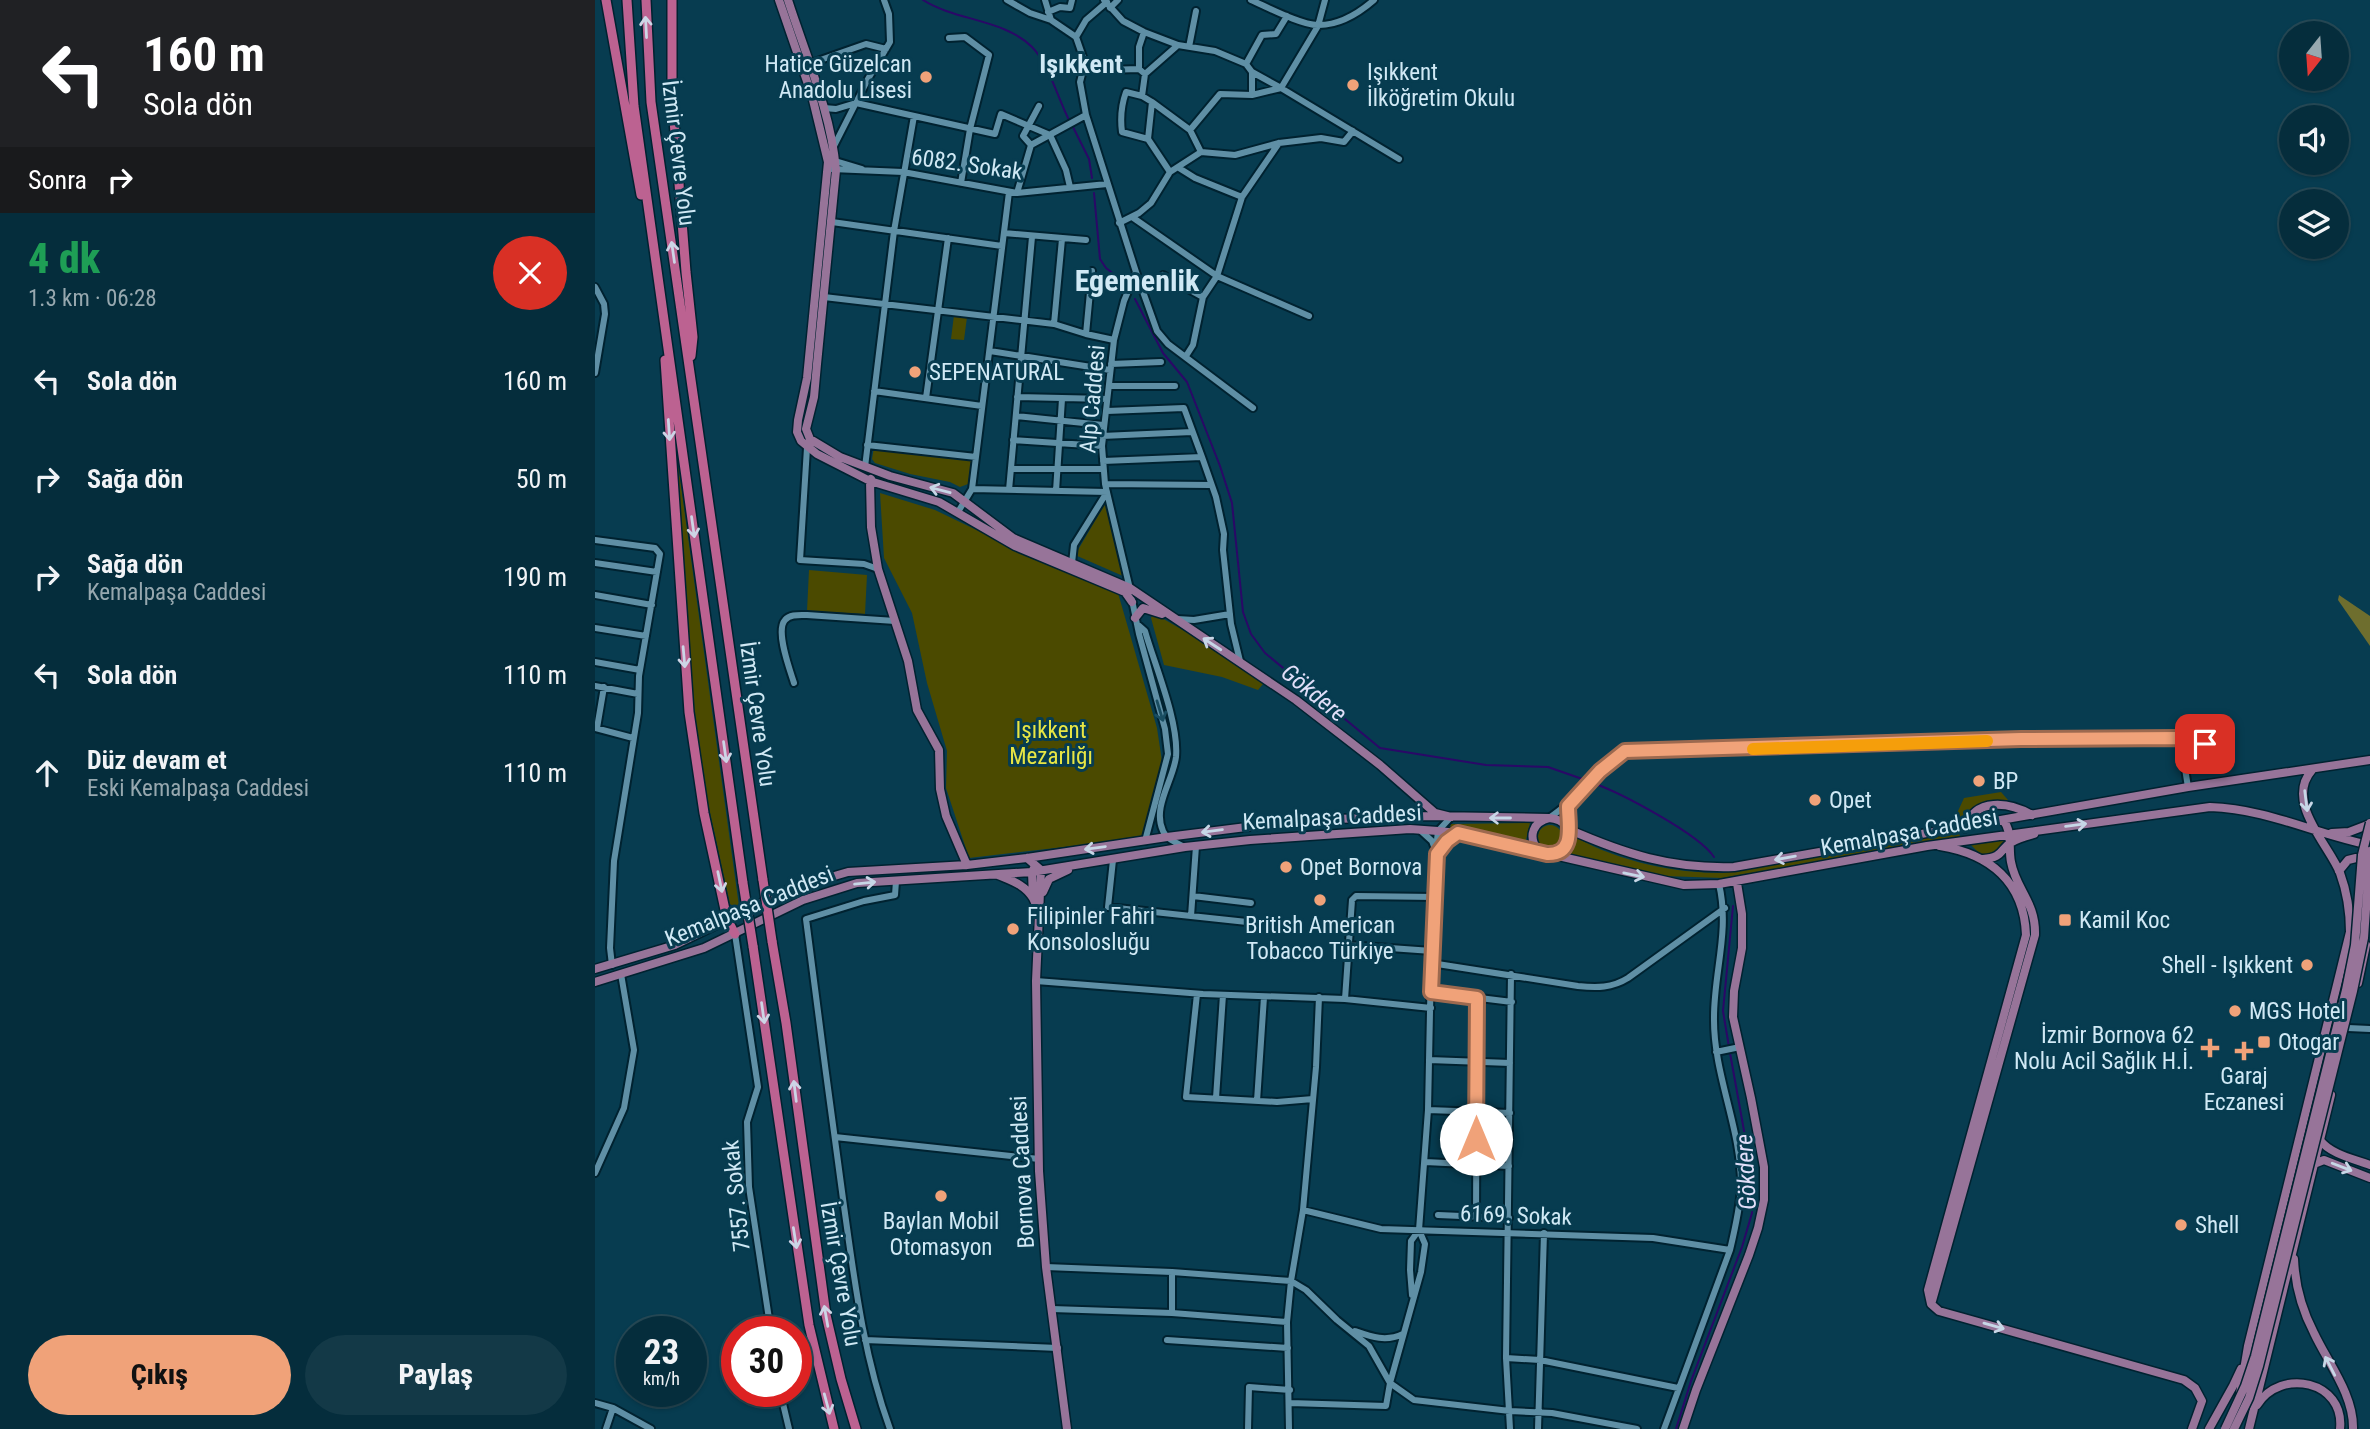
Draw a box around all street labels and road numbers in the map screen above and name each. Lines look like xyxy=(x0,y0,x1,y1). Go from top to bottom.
street label: İzmir Çevre Yolu xyxy=(656,79,701,227)
street label: 6082. Sokak xyxy=(910,143,1025,186)
street label: Alp Caddesi xyxy=(1074,344,1111,454)
street label: İzmir Çevre Yolu xyxy=(734,640,781,788)
street label: Kemalpaşa Caddesi xyxy=(1242,799,1422,836)
street label: Kemalpaşa Caddesi xyxy=(1818,804,2000,861)
street label: Kemalpaşa Caddesi xyxy=(661,860,837,953)
street label: Bornova Caddesi xyxy=(1005,1095,1040,1249)
street label: 7557. Sokak xyxy=(717,1138,756,1253)
street label: İzmir Çevre Yolu xyxy=(815,1200,867,1349)
street label: 6169. Sokak xyxy=(1460,1200,1573,1231)

